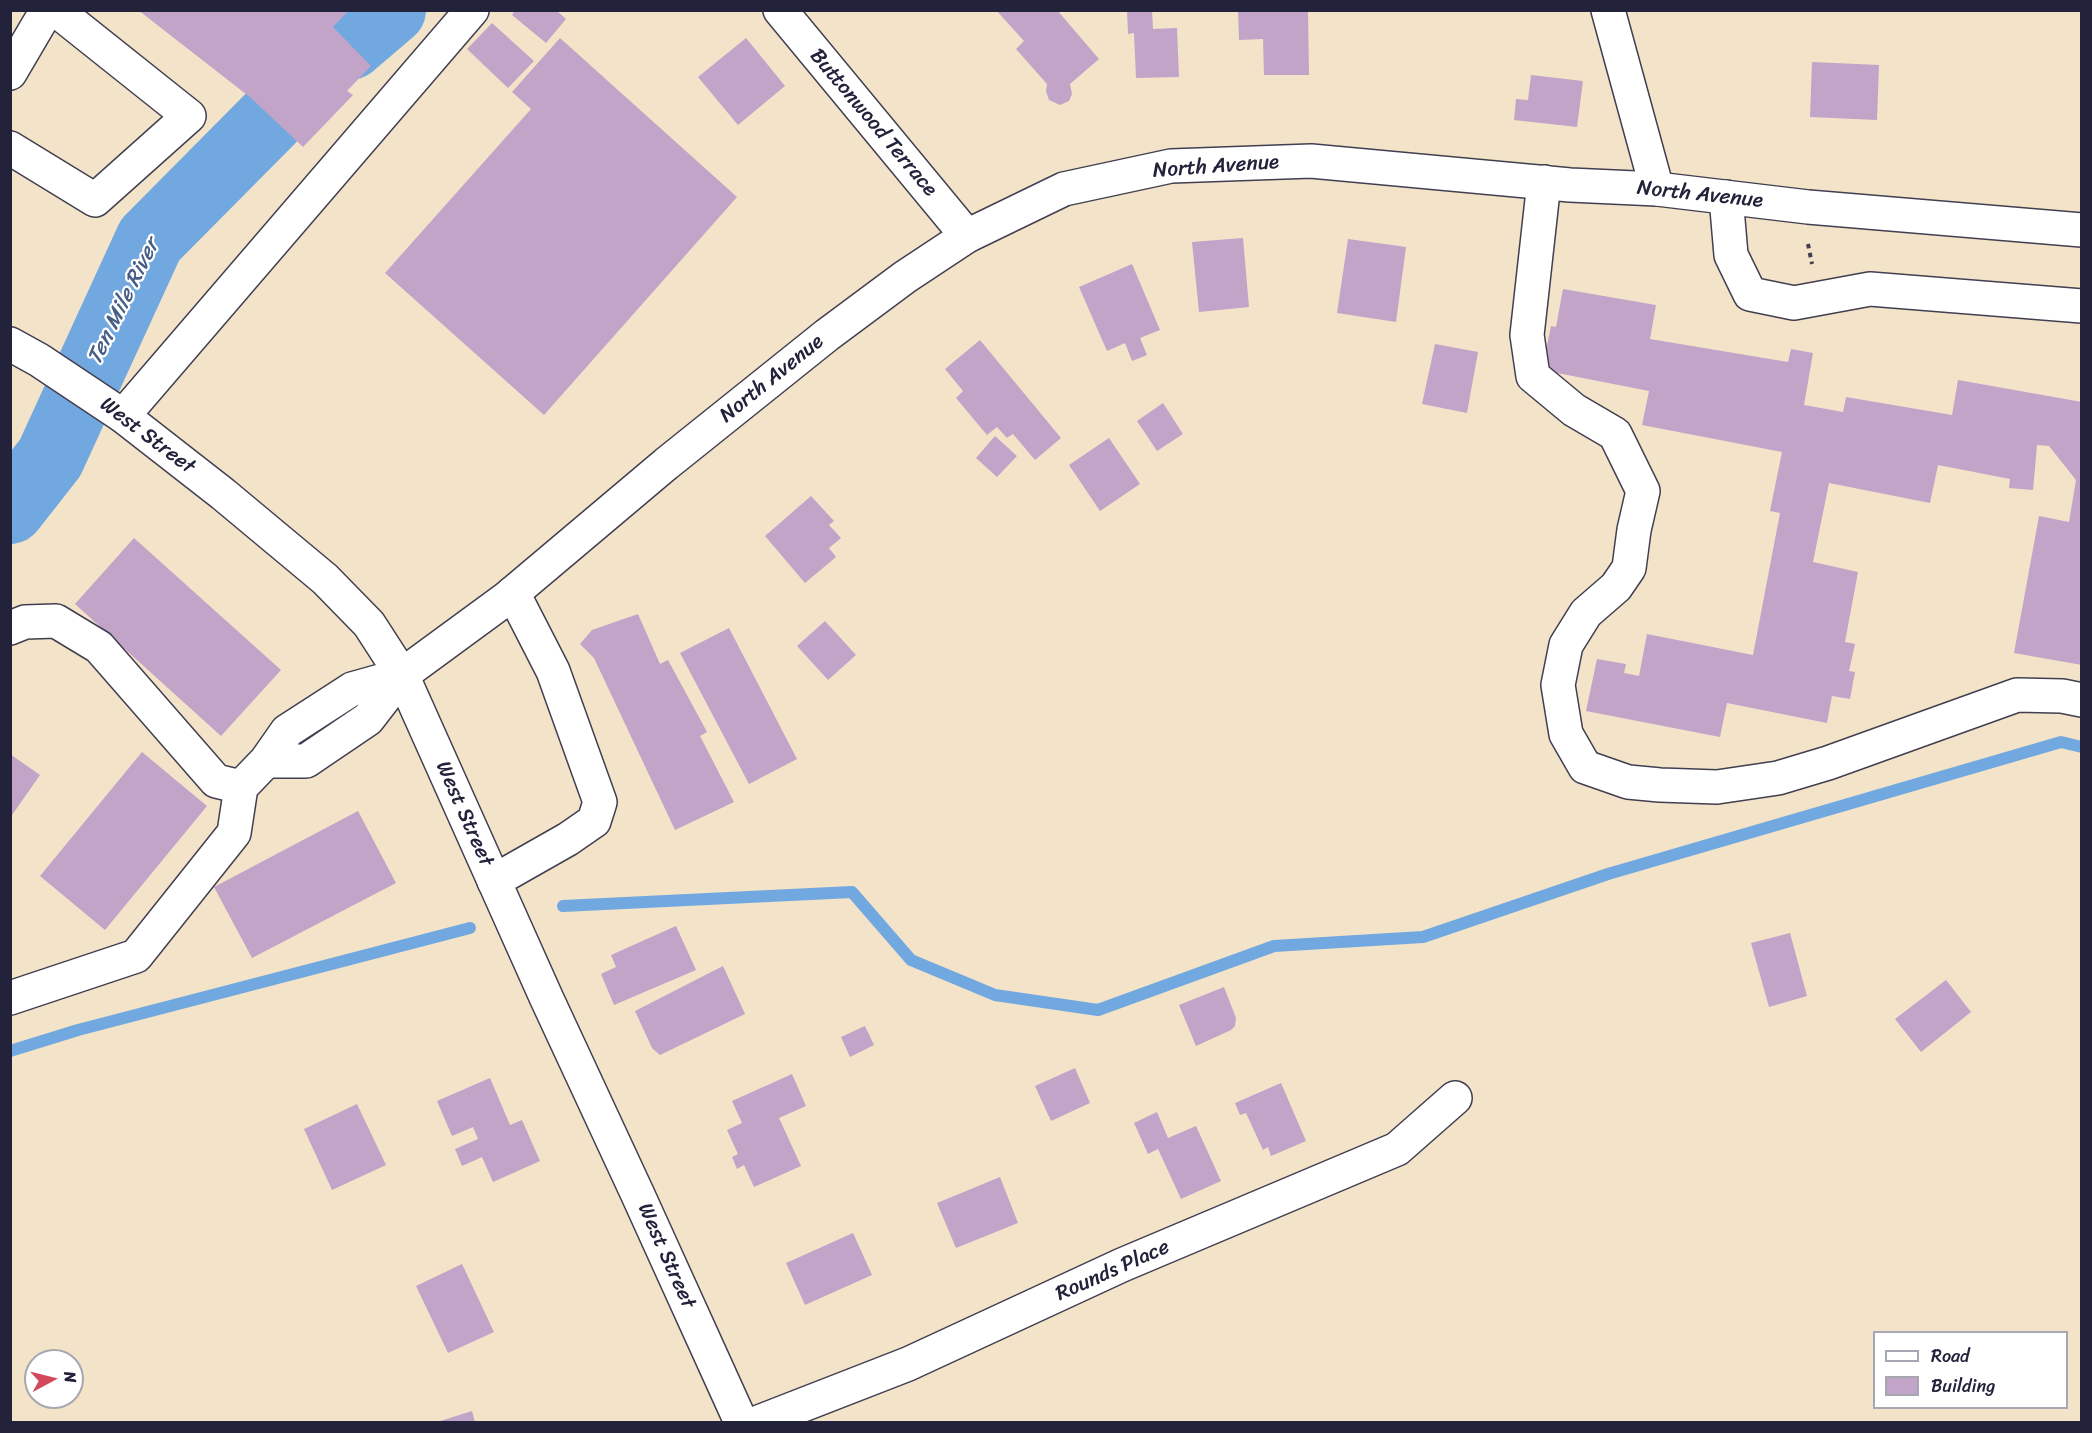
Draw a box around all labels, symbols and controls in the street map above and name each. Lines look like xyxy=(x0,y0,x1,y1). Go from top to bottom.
street label: Buttonwood Terrace xyxy=(804,44,942,202)
street label: North Avenue xyxy=(1152,150,1280,184)
street label: North Avenue xyxy=(1636,176,1764,214)
water label: Ten Mile River xyxy=(82,235,166,369)
street label: North Avenue xyxy=(715,329,829,429)
street label: West Street xyxy=(95,392,199,480)
street label: West Street xyxy=(430,758,498,870)
street label: West Street xyxy=(632,1200,700,1312)
street label: Rounds Place xyxy=(1052,1235,1174,1307)
legend xyxy=(1873,1331,2068,1409)
text: Road xyxy=(1931,1340,1970,1372)
north arrow xyxy=(24,1349,84,1409)
text: N xyxy=(55,1370,85,1384)
text: Building xyxy=(1931,1370,1995,1402)

